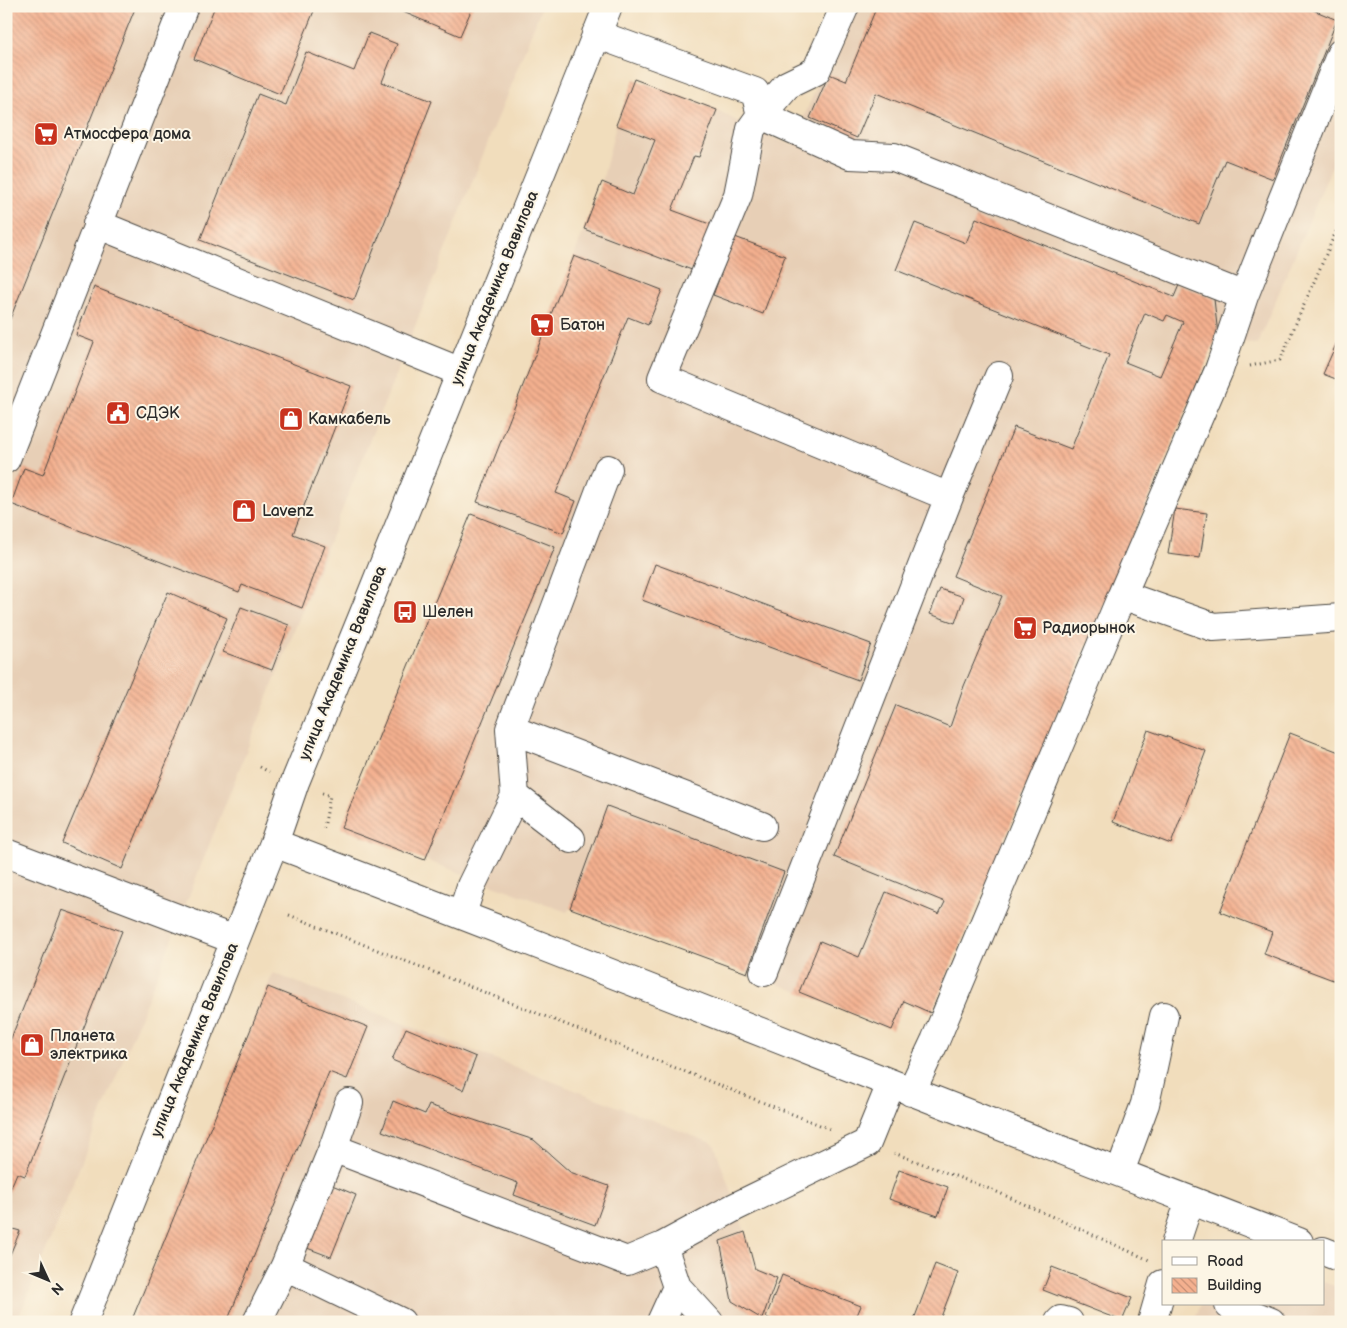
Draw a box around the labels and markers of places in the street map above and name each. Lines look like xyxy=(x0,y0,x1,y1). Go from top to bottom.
supermarket icon: Атмосфера дома xyxy=(33,121,59,147)
place label: Атмосфера дома xyxy=(63,125,192,144)
supermarket icon: Батон xyxy=(529,312,555,338)
place label: Батон xyxy=(560,316,605,335)
public building icon: СДЭК xyxy=(105,400,131,426)
place label: СДЭК xyxy=(136,404,180,423)
shop icon: Камкабель xyxy=(278,406,304,432)
place label: Камкабель xyxy=(308,410,391,429)
shop icon: Lavenz xyxy=(231,498,257,524)
place label: Lavenz xyxy=(262,502,314,521)
bus stop icon: Шелен xyxy=(392,599,418,625)
place label: Шелен xyxy=(422,603,473,622)
supermarket icon: Радиорынок xyxy=(1012,615,1038,641)
place label: Радиорынок xyxy=(1042,619,1136,638)
place label: Планета электрика xyxy=(50,1027,128,1064)
shop icon: Планета электрика xyxy=(19,1032,45,1058)

